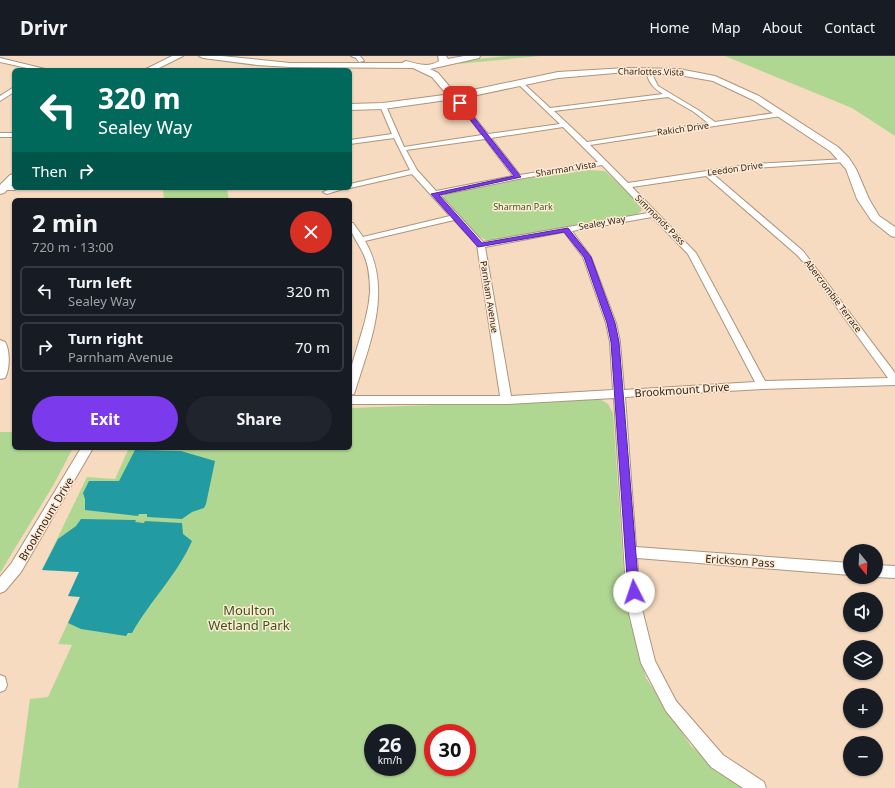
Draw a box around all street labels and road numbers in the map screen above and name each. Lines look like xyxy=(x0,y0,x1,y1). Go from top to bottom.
street label: Charlottes Vista xyxy=(618,64,684,79)
street label: Rakich Drive xyxy=(656,118,710,139)
street label: Sharman Vista xyxy=(535,157,597,180)
street label: Leedon Drive xyxy=(706,158,764,179)
street label: Simmonds Pass xyxy=(632,192,688,248)
street label: Sealey Way xyxy=(578,212,627,233)
street label: Abercrombie Terrace xyxy=(802,257,865,335)
street label: Parnham Avenue xyxy=(477,260,502,334)
street label: Brookmount Drive xyxy=(634,379,730,400)
street label: Brookmount Drive xyxy=(15,474,77,563)
street label: Erickson Pass xyxy=(705,551,775,570)

